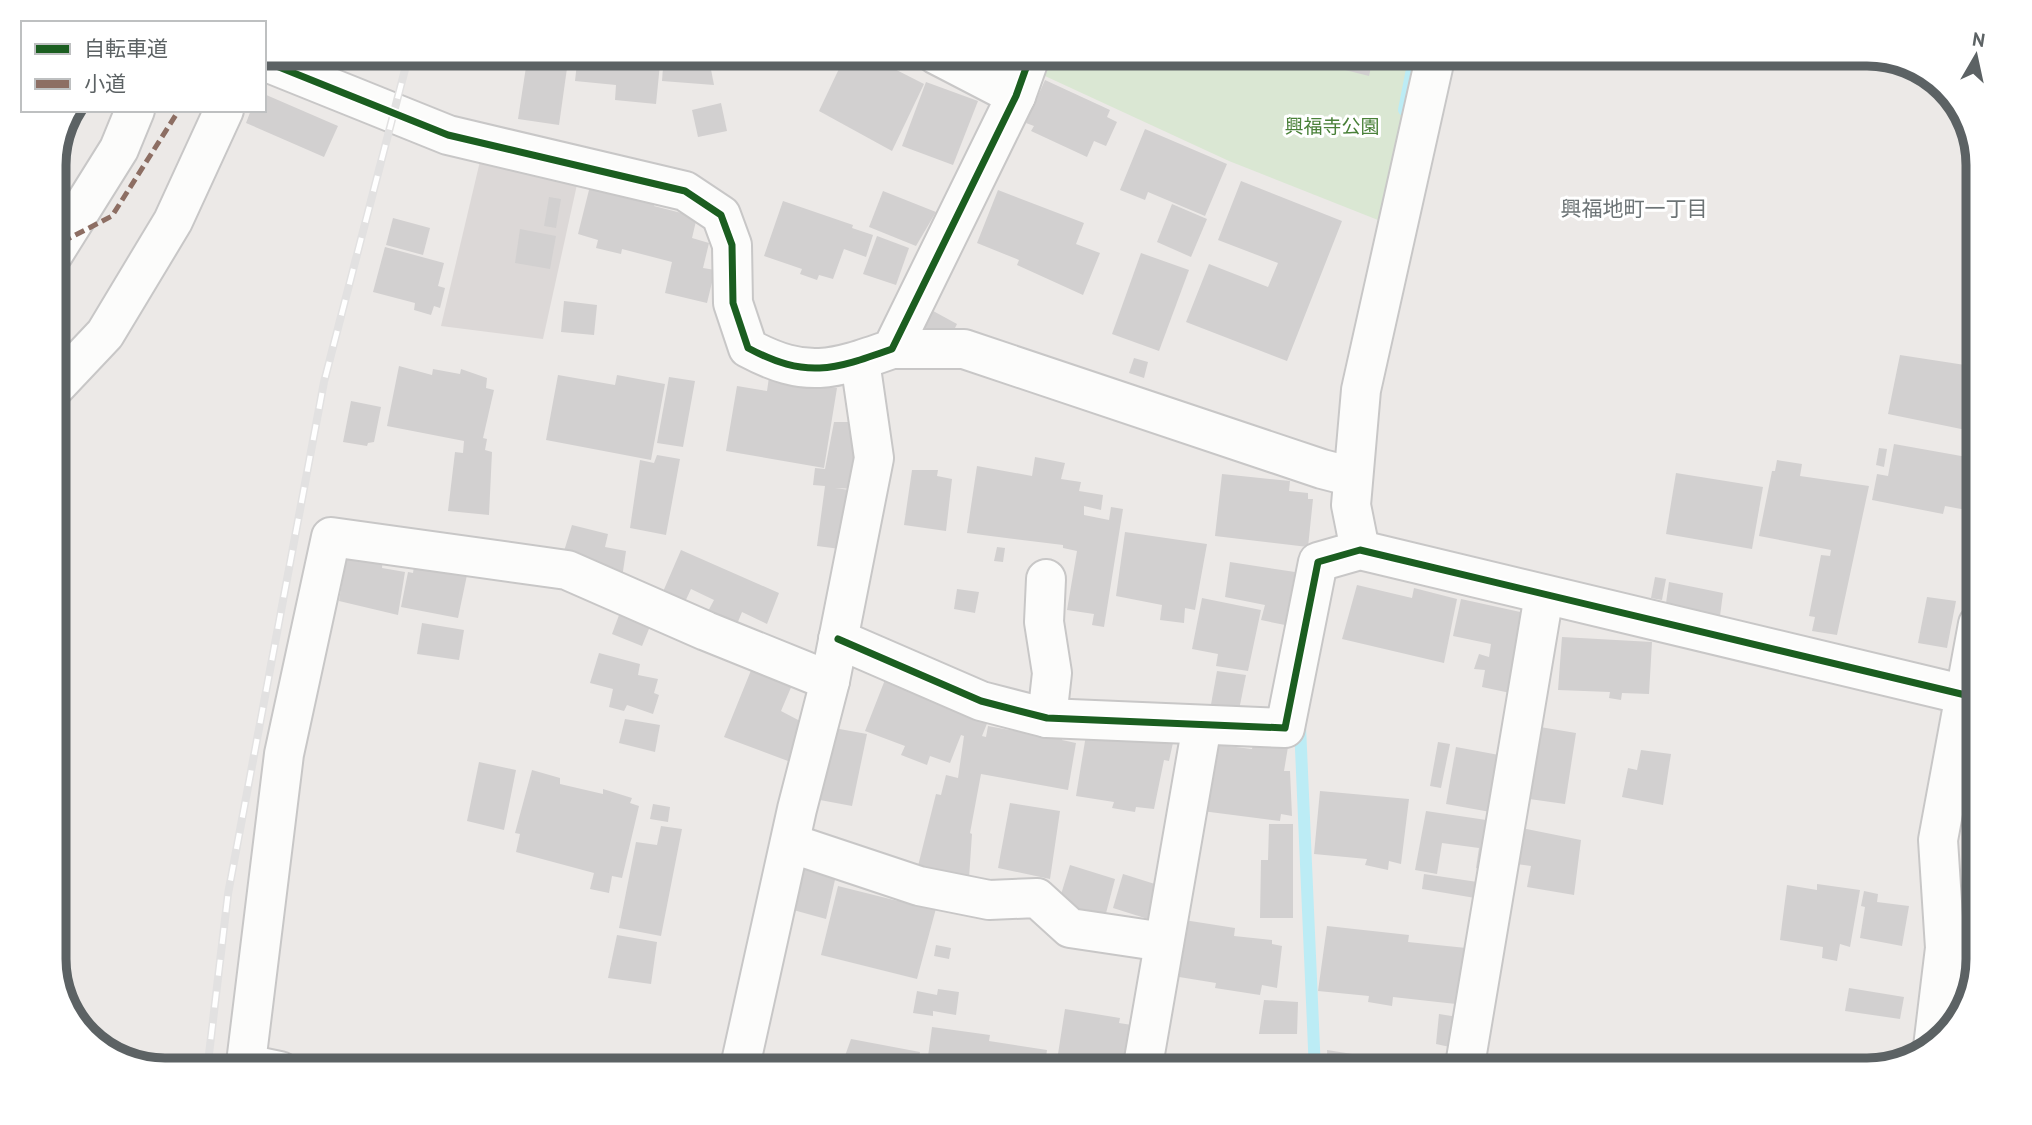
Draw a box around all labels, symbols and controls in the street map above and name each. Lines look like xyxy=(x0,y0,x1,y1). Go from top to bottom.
legend xyxy=(21,21,266,112)
north arrow xyxy=(1941,21,2011,91)
text: N xyxy=(1971,26,1987,52)
text: 自転車道 xyxy=(84,35,168,62)
text: 小道 xyxy=(84,70,126,97)
park label: 興福寺公園 xyxy=(1284,114,1380,138)
district label: 興福地町一丁目 xyxy=(1561,195,1708,222)

